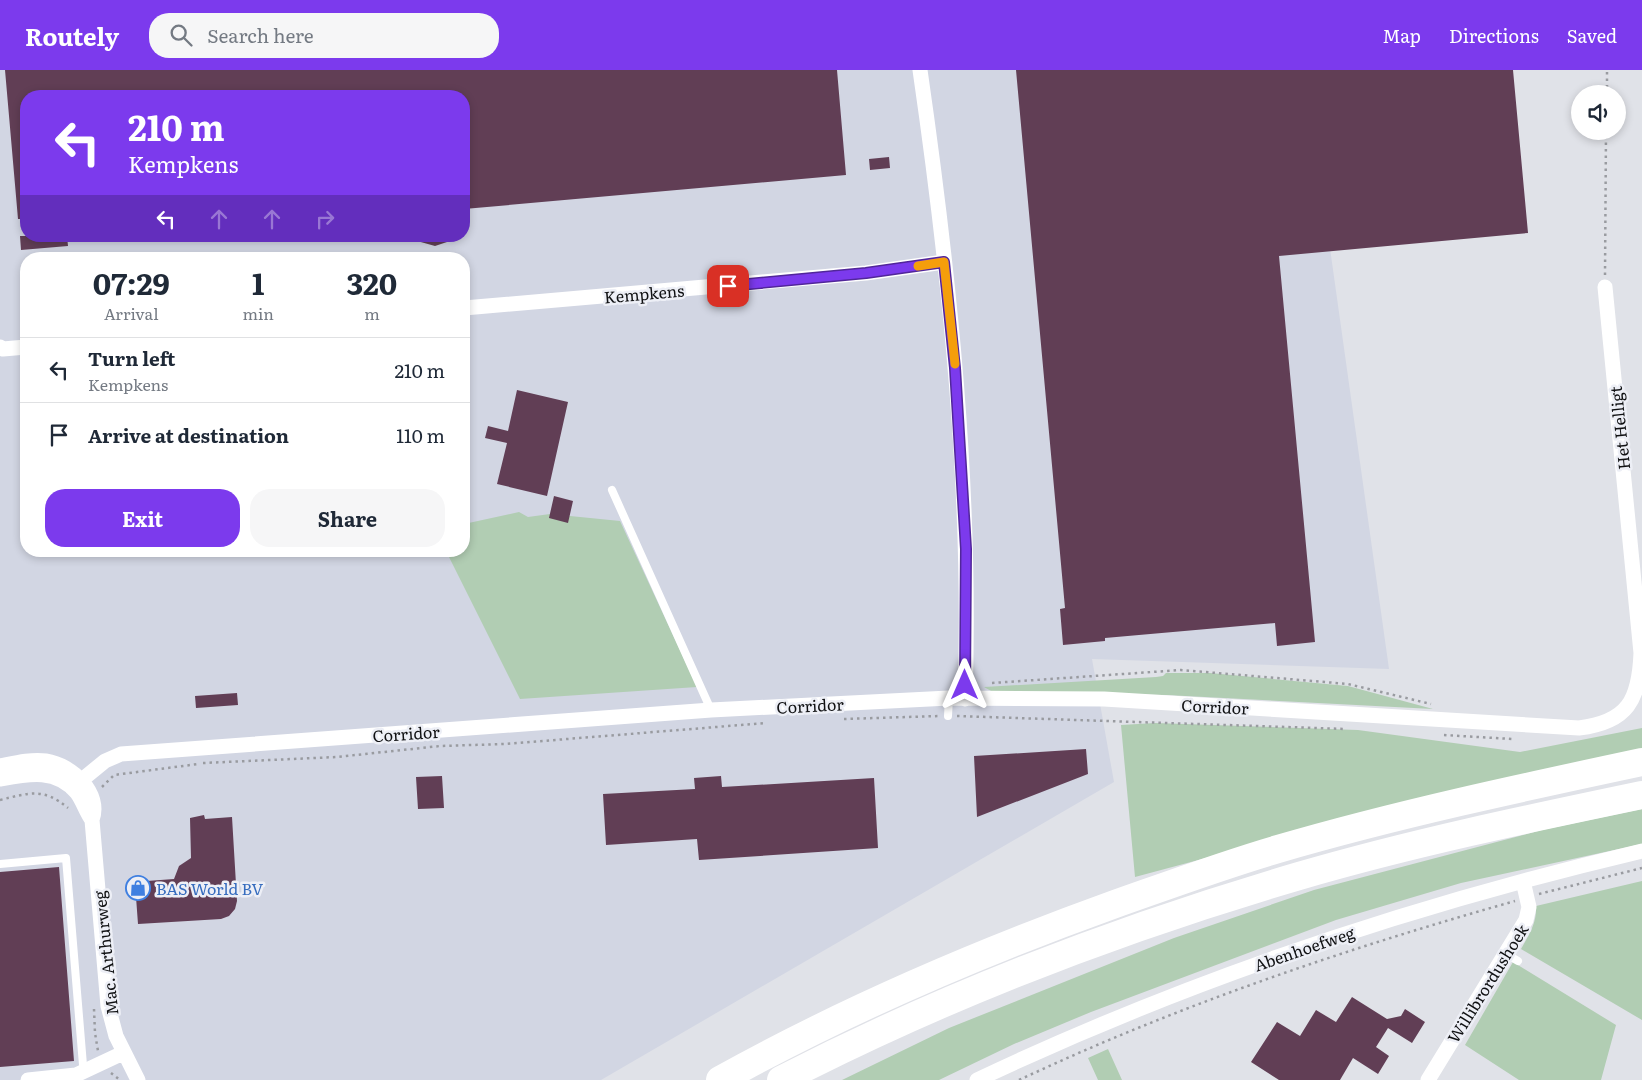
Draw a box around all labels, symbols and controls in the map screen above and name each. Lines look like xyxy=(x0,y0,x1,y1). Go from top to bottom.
search box xyxy=(149,13,499,58)
text: Routely xyxy=(25,18,119,53)
icon: search xyxy=(167,21,195,49)
text: Search here xyxy=(207,21,314,49)
text: Map xyxy=(1383,22,1421,49)
text: Directions xyxy=(1449,22,1539,49)
text: Saved xyxy=(1567,22,1617,49)
map controls xyxy=(1571,85,1626,140)
button: sound xyxy=(1571,85,1626,140)
text: 210 m xyxy=(128,100,225,152)
icon: left xyxy=(45,110,110,175)
text: Kempkens xyxy=(128,147,238,180)
icon: left xyxy=(152,205,180,233)
icon: ahead xyxy=(205,205,233,233)
icon: ahead xyxy=(258,205,286,233)
icon: right xyxy=(311,205,339,233)
text: 07:29 xyxy=(93,260,170,304)
text: 1 xyxy=(252,260,264,304)
text: 320 xyxy=(347,260,397,304)
pin xyxy=(707,265,749,307)
icon: arrive xyxy=(714,272,742,300)
street label: Kempkens xyxy=(603,278,685,308)
text: Arrival xyxy=(104,301,159,325)
text: min xyxy=(242,301,274,325)
text: m xyxy=(364,301,380,325)
text: Turn left xyxy=(88,344,175,372)
icon: left xyxy=(45,356,73,384)
text: 210 m xyxy=(394,356,445,384)
text: Kempkens xyxy=(88,372,168,396)
street label: Het Helligt xyxy=(1603,385,1635,471)
icon: arrive xyxy=(45,421,73,449)
text: Arrive at destination xyxy=(88,421,289,449)
text: 110 m xyxy=(396,421,445,449)
button: Exit xyxy=(45,489,240,547)
button: Share xyxy=(250,489,445,547)
position arrow xyxy=(938,658,990,710)
street label: Corridor xyxy=(776,691,845,719)
street label: Corridor xyxy=(1181,692,1250,720)
street label: Corridor xyxy=(372,719,441,747)
shop icon: BAS World BV xyxy=(125,875,151,901)
place label: BAS World BV xyxy=(156,876,264,900)
street label: Mac. Arthurweg xyxy=(87,890,123,1016)
street label: Willibrordushoek xyxy=(1441,919,1533,1047)
street label: Abenhoefweg xyxy=(1250,920,1358,976)

